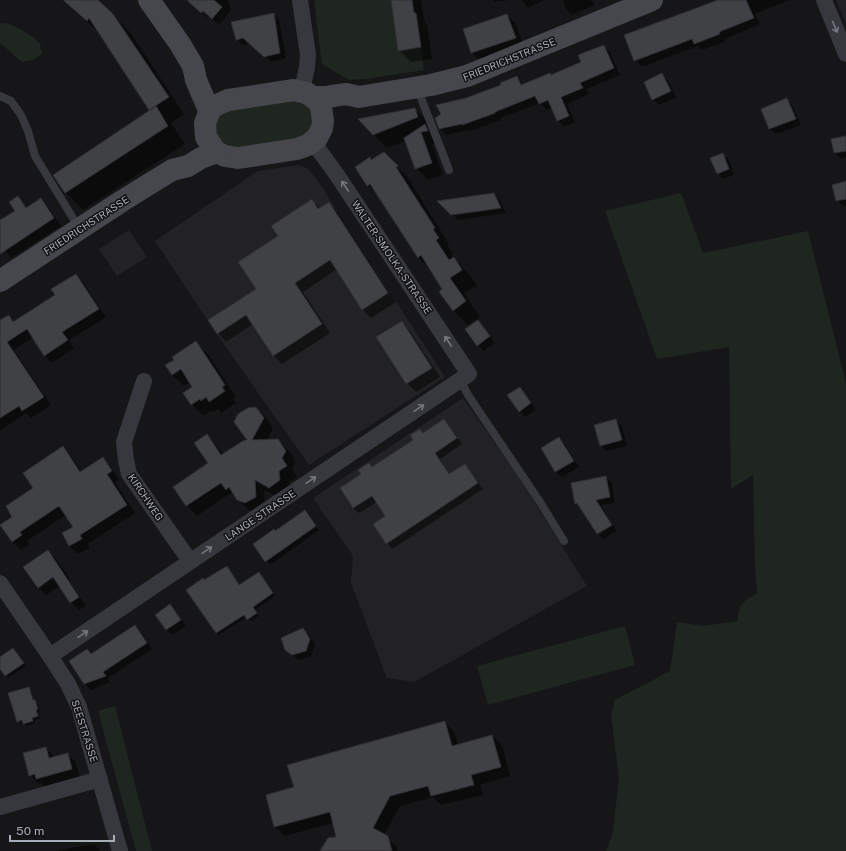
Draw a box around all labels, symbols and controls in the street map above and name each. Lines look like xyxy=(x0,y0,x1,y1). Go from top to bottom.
one-way arrow xyxy=(832,21,839,33)
street label: FRIEDRICHSTRASSE xyxy=(461,35,557,83)
one-way arrow xyxy=(341,181,349,192)
street label: FRIEDRICHSTRASSE xyxy=(41,193,131,257)
street label: WALTER-SMOLKA-STRASSE xyxy=(349,198,435,316)
one-way arrow xyxy=(444,336,452,347)
one-way arrow xyxy=(413,403,425,411)
street label: KIRCHWEG xyxy=(126,471,166,523)
one-way arrow xyxy=(305,476,316,484)
street label: LANGE STRASSE xyxy=(222,487,298,543)
one-way arrow xyxy=(201,546,212,554)
one-way arrow xyxy=(77,630,88,638)
street label: SEESTRASSE xyxy=(69,698,101,764)
scale bar xyxy=(10,817,114,843)
text: 50 m xyxy=(16,824,44,838)

